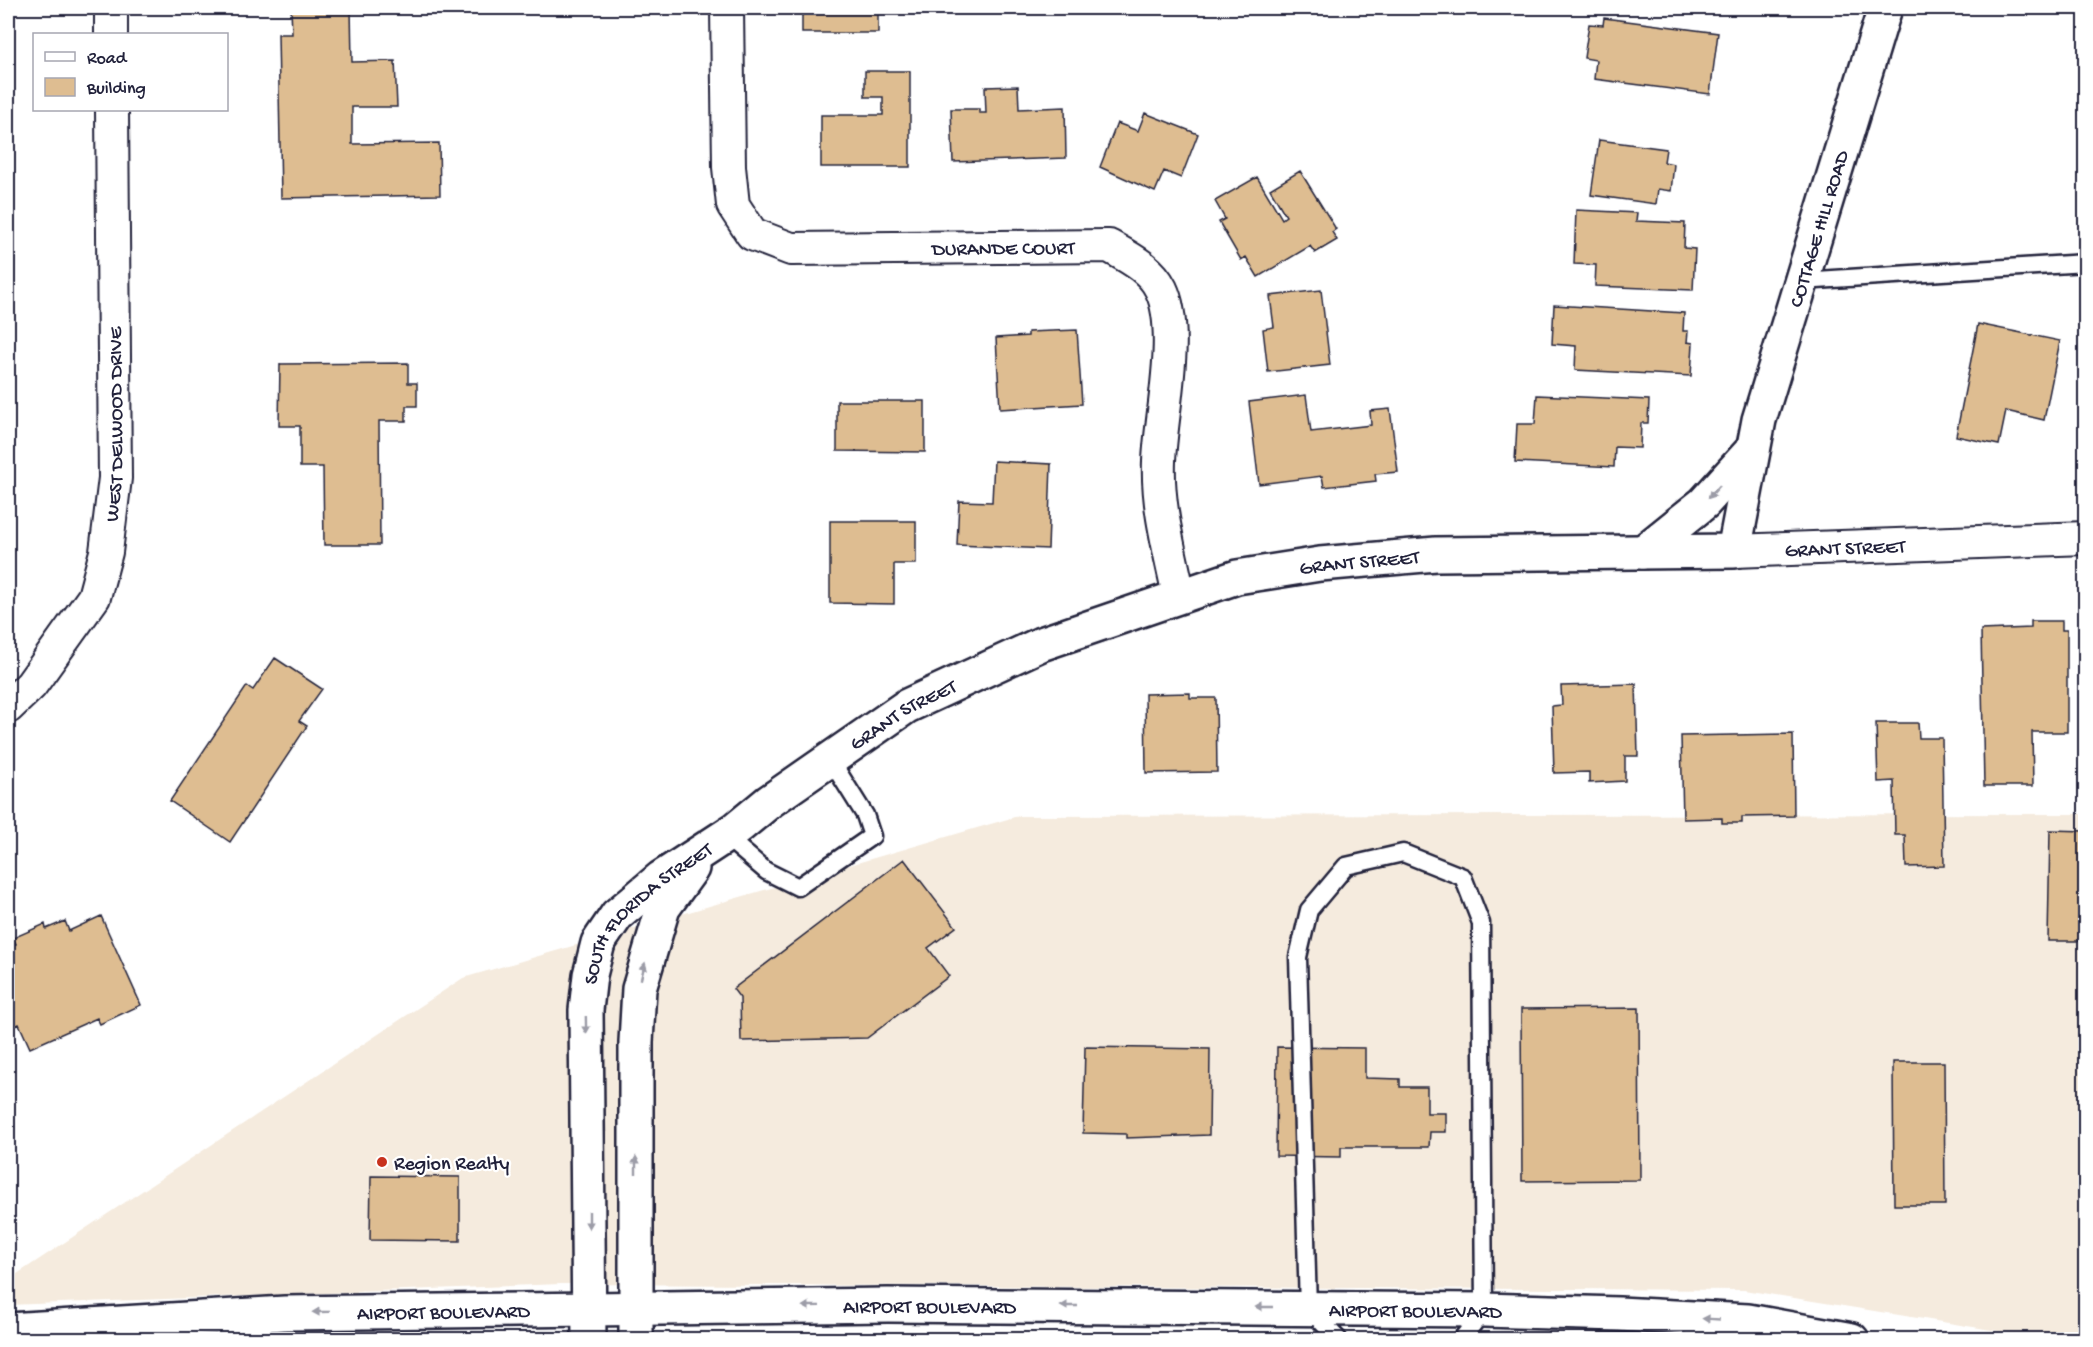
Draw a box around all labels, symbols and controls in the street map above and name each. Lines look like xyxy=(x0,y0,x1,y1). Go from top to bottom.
legend xyxy=(33,33,228,111)
text: Road xyxy=(87,49,128,70)
text: Building xyxy=(86,79,146,100)
street label: COTTAGE HILL ROAD xyxy=(1786,147,1856,311)
street label: DURANDE COURT xyxy=(930,238,1076,263)
street label: WEST DELWOOD DRIVE xyxy=(102,325,130,523)
one-way arrow xyxy=(1707,485,1721,499)
street label: GRANT STREET xyxy=(1784,537,1907,564)
street label: GRANT STREET xyxy=(1298,547,1422,582)
street label: GRANT STREET xyxy=(846,676,962,757)
street label: SOUTH FLORIDA STREET xyxy=(581,839,719,986)
one-way arrow xyxy=(639,962,649,980)
one-way arrow xyxy=(582,1016,591,1035)
place label: Region Realty xyxy=(394,1154,510,1177)
marker: Region Realty xyxy=(375,1155,389,1169)
one-way arrow xyxy=(631,1156,641,1175)
one-way arrow xyxy=(584,1211,594,1230)
street label: AIRPORT BOULEVARD xyxy=(843,1297,1017,1321)
one-way arrow xyxy=(802,1301,821,1311)
one-way arrow xyxy=(1060,1301,1079,1311)
street label: AIRPORT BOULEVARD xyxy=(1329,1301,1503,1326)
street label: AIRPORT BOULEVARD xyxy=(357,1302,531,1327)
one-way arrow xyxy=(1255,1303,1274,1312)
one-way arrow xyxy=(312,1307,331,1317)
one-way arrow xyxy=(1702,1314,1721,1323)

